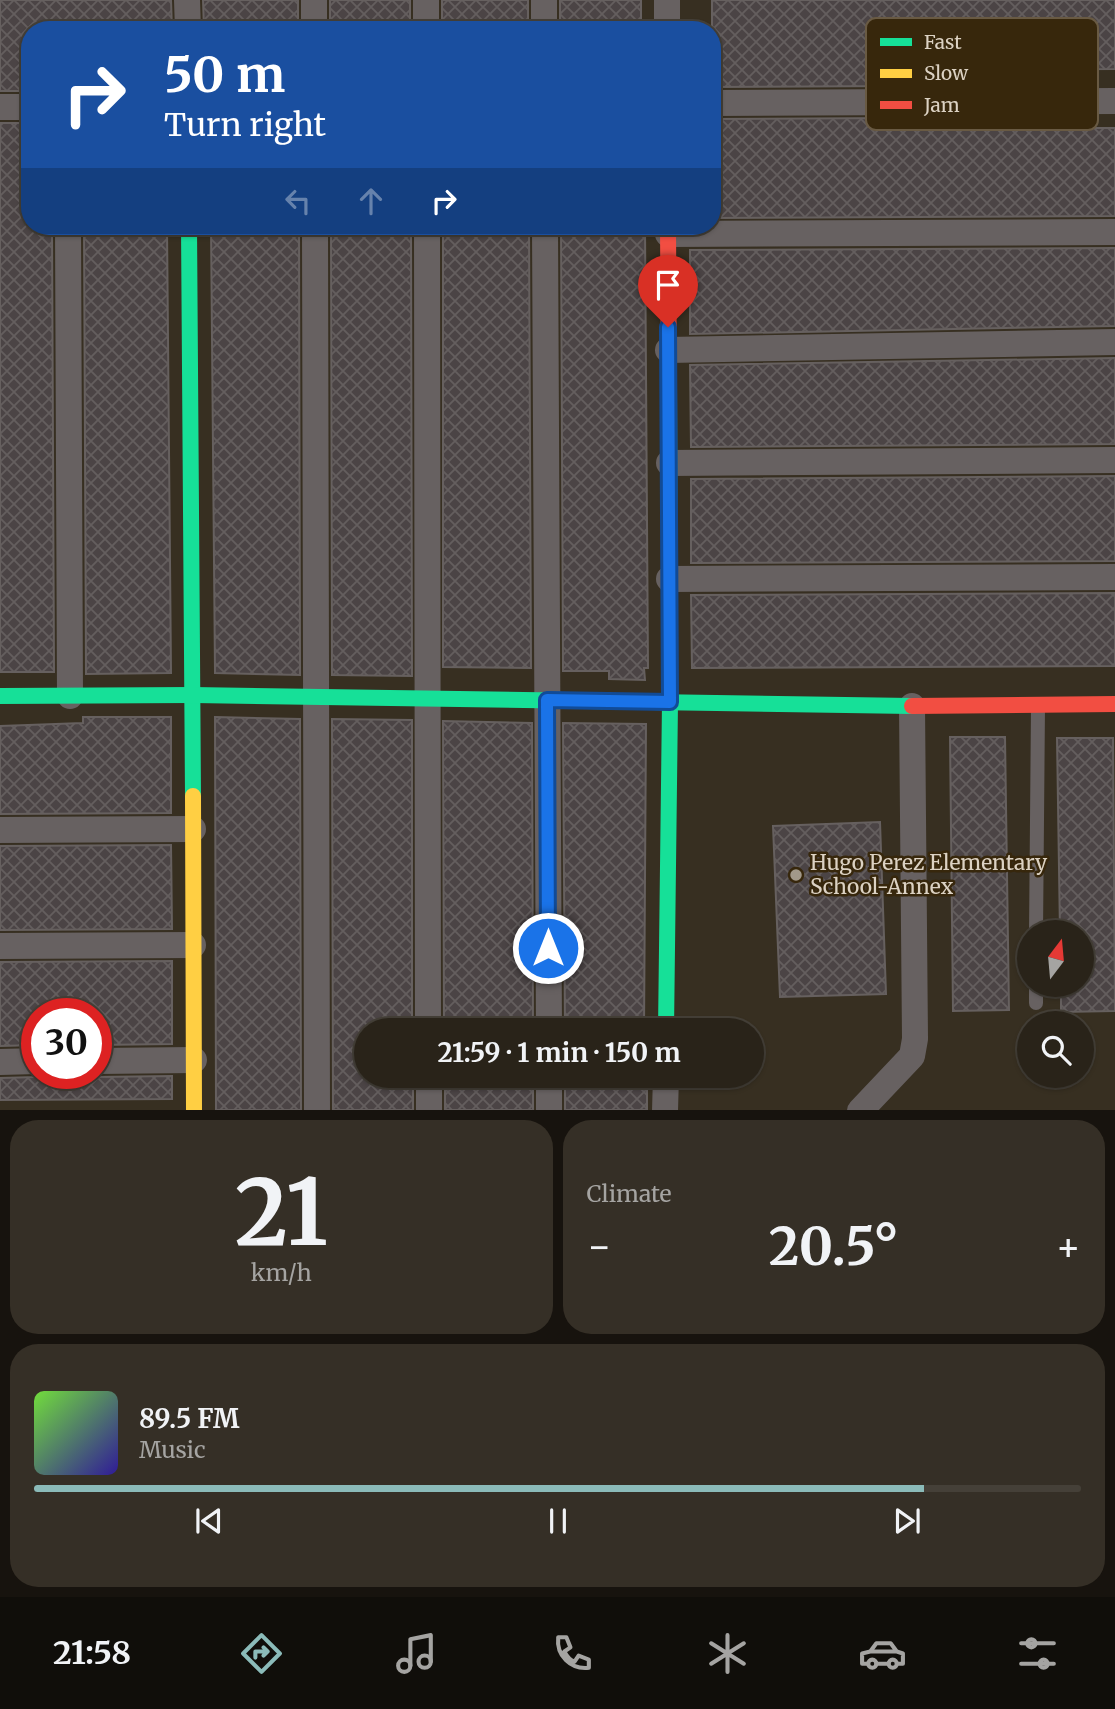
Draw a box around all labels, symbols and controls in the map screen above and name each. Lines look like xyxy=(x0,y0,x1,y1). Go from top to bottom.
legend xyxy=(866,18,1098,130)
text: Fast xyxy=(924,30,962,54)
text: 50 m xyxy=(164,44,285,105)
icon: right xyxy=(49,49,140,140)
text: Slow xyxy=(924,61,969,85)
text: Jam xyxy=(923,93,960,117)
text: Turn right xyxy=(164,105,326,145)
icon: left xyxy=(279,182,317,220)
icon: ahead xyxy=(352,182,390,220)
icon: right xyxy=(425,182,463,220)
pin xyxy=(638,255,698,327)
icon: arrive xyxy=(649,266,687,304)
place label: Hugo Perez Elementary School-Annex xyxy=(810,849,1048,900)
marker: Hugo Perez Elementary School-Annex xyxy=(788,867,804,883)
position arrow xyxy=(511,911,585,985)
north arrow xyxy=(1017,920,1094,998)
map controls xyxy=(1017,920,1094,1088)
speed limit sign: 30 xyxy=(21,998,112,1089)
button: search xyxy=(1017,1011,1094,1088)
text: 21:59 · 1 min · 150 m xyxy=(437,1036,681,1069)
text: 21 xyxy=(235,1155,328,1270)
text: Climate xyxy=(587,1179,672,1208)
text: 20.5° xyxy=(769,1214,899,1279)
text: − xyxy=(587,1223,612,1270)
text: + xyxy=(1056,1223,1081,1270)
text: km/h xyxy=(251,1258,312,1287)
text: 89.5 FM xyxy=(139,1402,240,1435)
text: Music xyxy=(139,1435,206,1464)
icon: previous xyxy=(190,1502,228,1540)
icon: pause xyxy=(539,1502,577,1540)
icon: next xyxy=(888,1502,926,1540)
icon: directions xyxy=(237,1629,286,1678)
icon: music xyxy=(392,1629,441,1678)
icon: phone xyxy=(548,1629,597,1678)
icon: climate xyxy=(703,1629,752,1678)
icon: car xyxy=(858,1629,907,1678)
icon: filters xyxy=(1013,1629,1062,1678)
text: 21:58 xyxy=(53,1633,131,1673)

